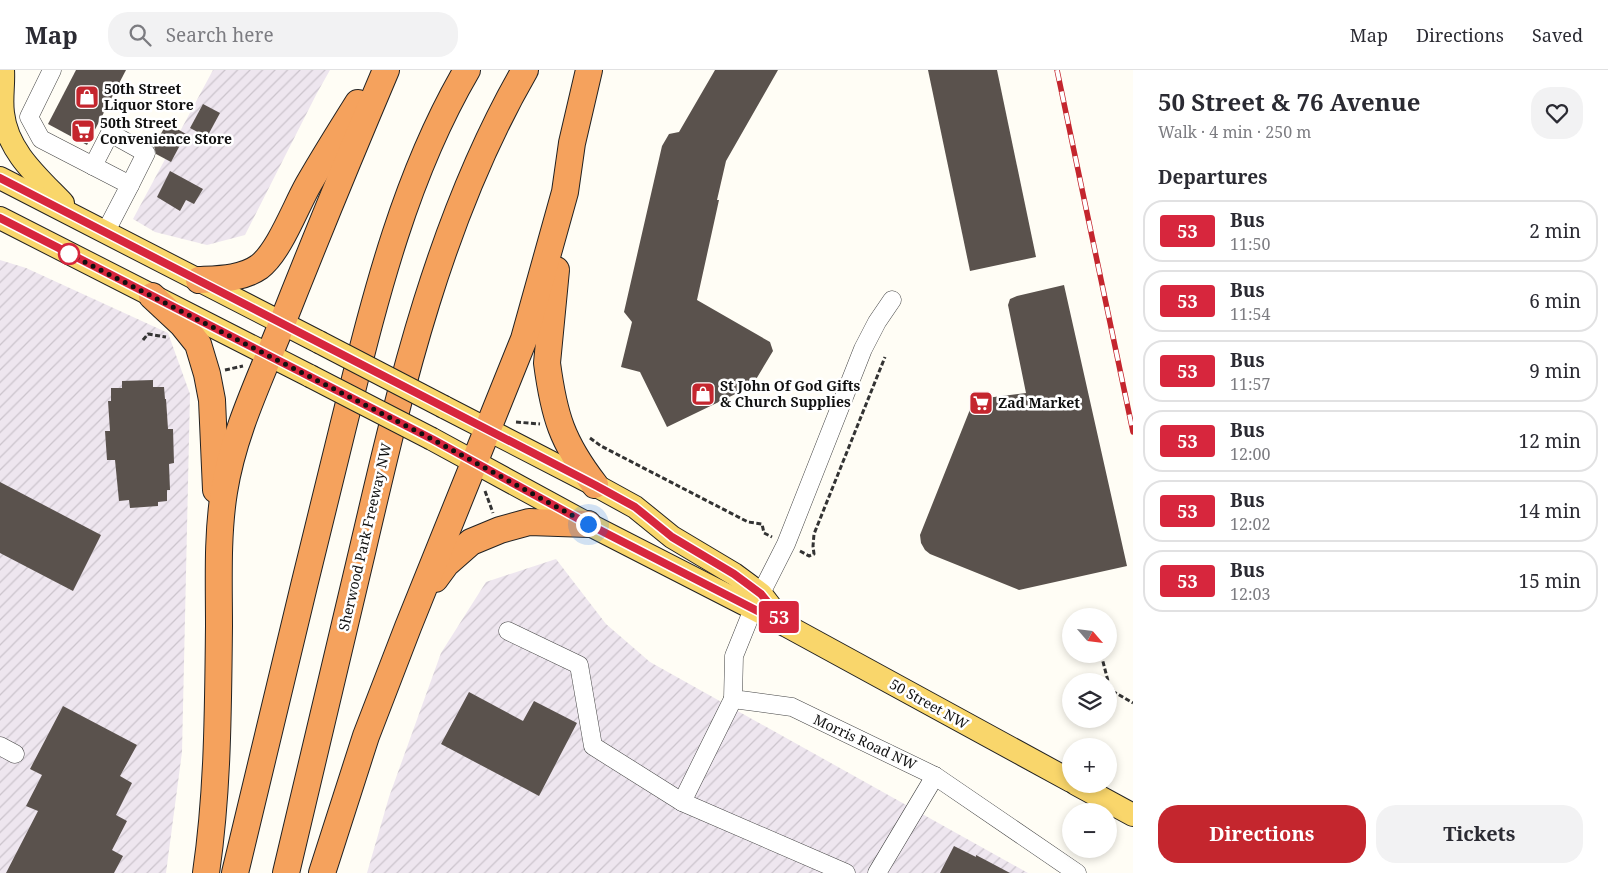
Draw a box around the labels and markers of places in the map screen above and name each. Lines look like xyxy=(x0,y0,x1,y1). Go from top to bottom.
place label: 50th Street Liquor Store xyxy=(104,79,194,114)
shop icon: 50th Street Liquor Store xyxy=(74,84,100,110)
place label: 50th Street Convenience Store xyxy=(100,113,232,148)
supermarket icon: 50th Street Convenience Store xyxy=(70,118,96,144)
unlabelled marker xyxy=(58,243,80,265)
place label: St John Of God Gifts & Church Supplies xyxy=(720,376,860,411)
shop icon: St John Of God Gifts & Church Supplies xyxy=(690,381,716,407)
supermarket icon: Zad Market xyxy=(968,390,994,416)
place label: Zad Market xyxy=(998,393,1080,412)

